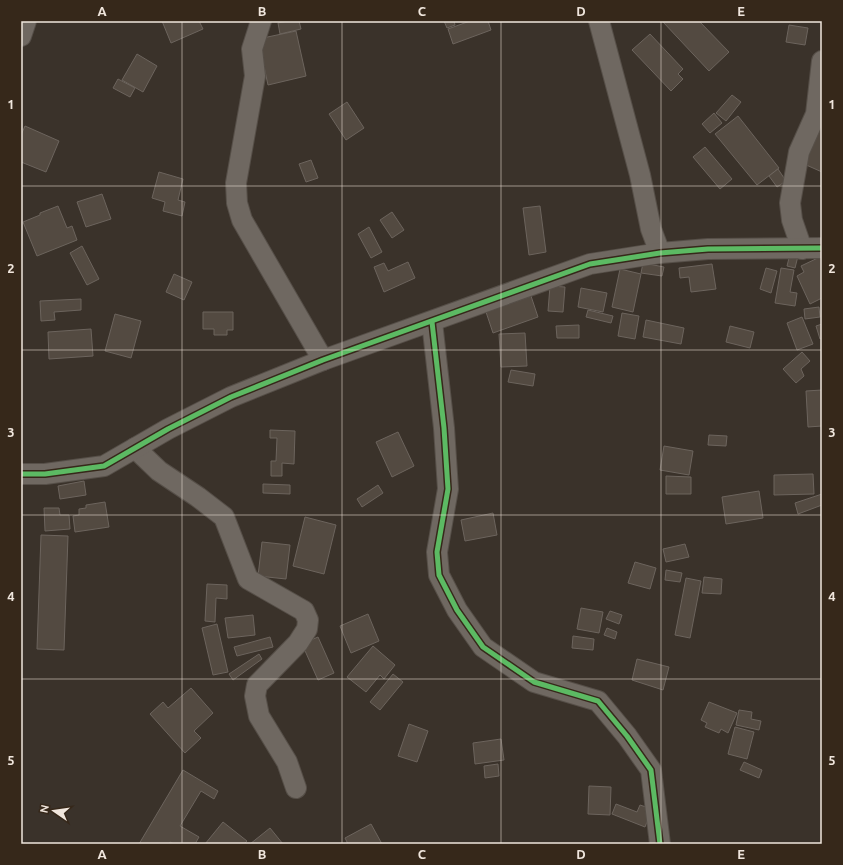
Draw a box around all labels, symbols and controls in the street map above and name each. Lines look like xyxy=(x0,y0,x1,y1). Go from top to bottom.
text: A xyxy=(97,4,107,18)
text: B xyxy=(258,4,267,18)
text: C xyxy=(418,4,427,18)
text: D xyxy=(576,4,586,18)
text: E xyxy=(737,4,745,18)
text: 1 xyxy=(7,97,15,111)
text: 1 xyxy=(828,97,836,111)
text: 2 xyxy=(7,261,15,275)
text: 2 xyxy=(828,261,836,275)
text: 3 xyxy=(7,425,15,439)
text: 3 xyxy=(828,425,836,439)
text: 4 xyxy=(7,589,15,603)
text: 4 xyxy=(828,589,836,603)
text: 5 xyxy=(7,753,15,767)
text: 5 xyxy=(828,753,836,767)
north arrow xyxy=(34,791,74,831)
text: N xyxy=(37,803,51,814)
text: A xyxy=(97,847,107,861)
text: B xyxy=(258,847,267,861)
text: C xyxy=(418,847,427,861)
text: D xyxy=(576,847,586,861)
text: E xyxy=(737,847,745,861)

